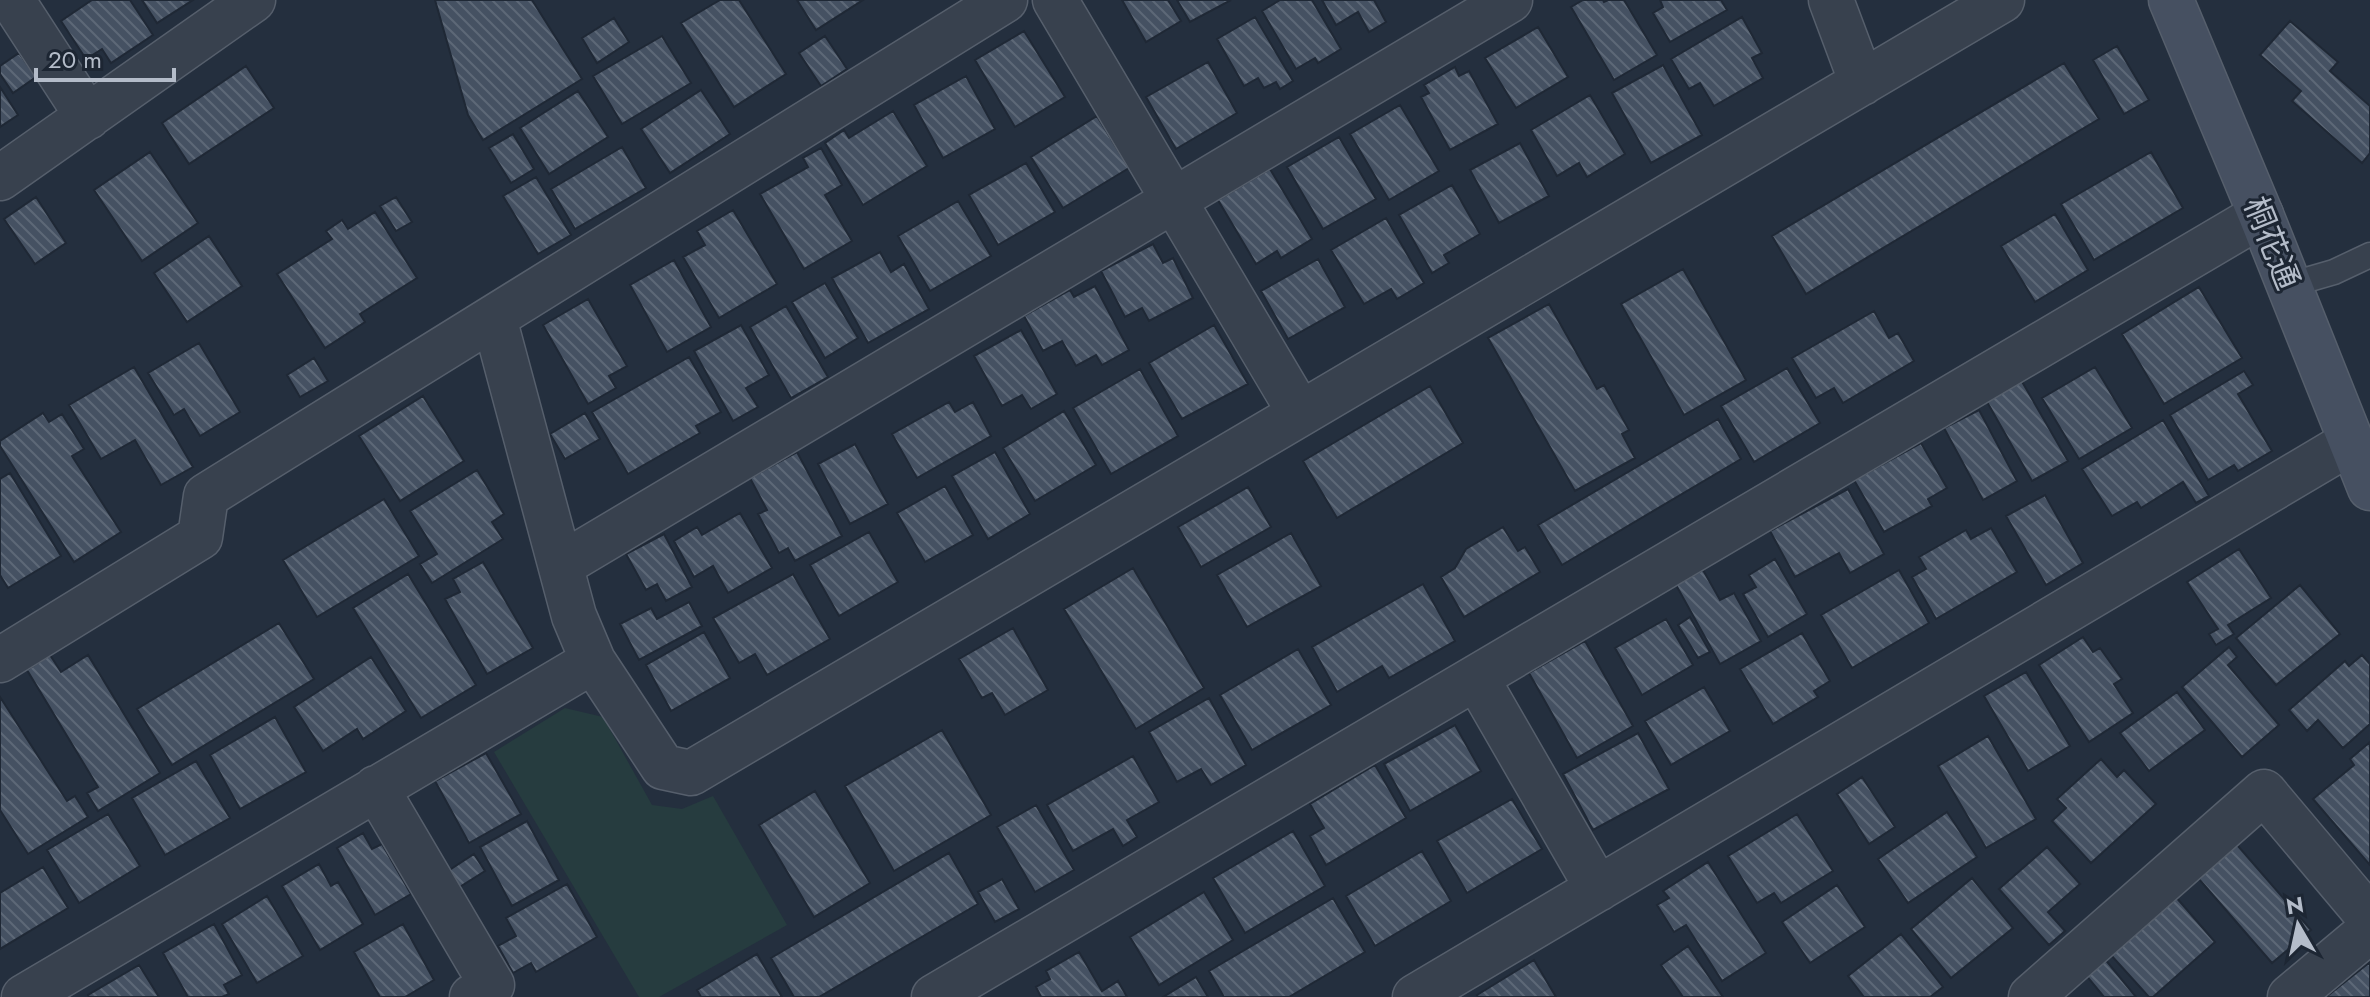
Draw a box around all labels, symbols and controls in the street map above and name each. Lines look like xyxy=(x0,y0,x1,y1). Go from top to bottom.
scale bar xyxy=(36,32,174,82)
text: 20 m xyxy=(48,42,102,77)
street label: 桐花通 xyxy=(2233,190,2311,296)
north arrow xyxy=(2258,885,2338,965)
text: N xyxy=(2284,888,2306,922)

